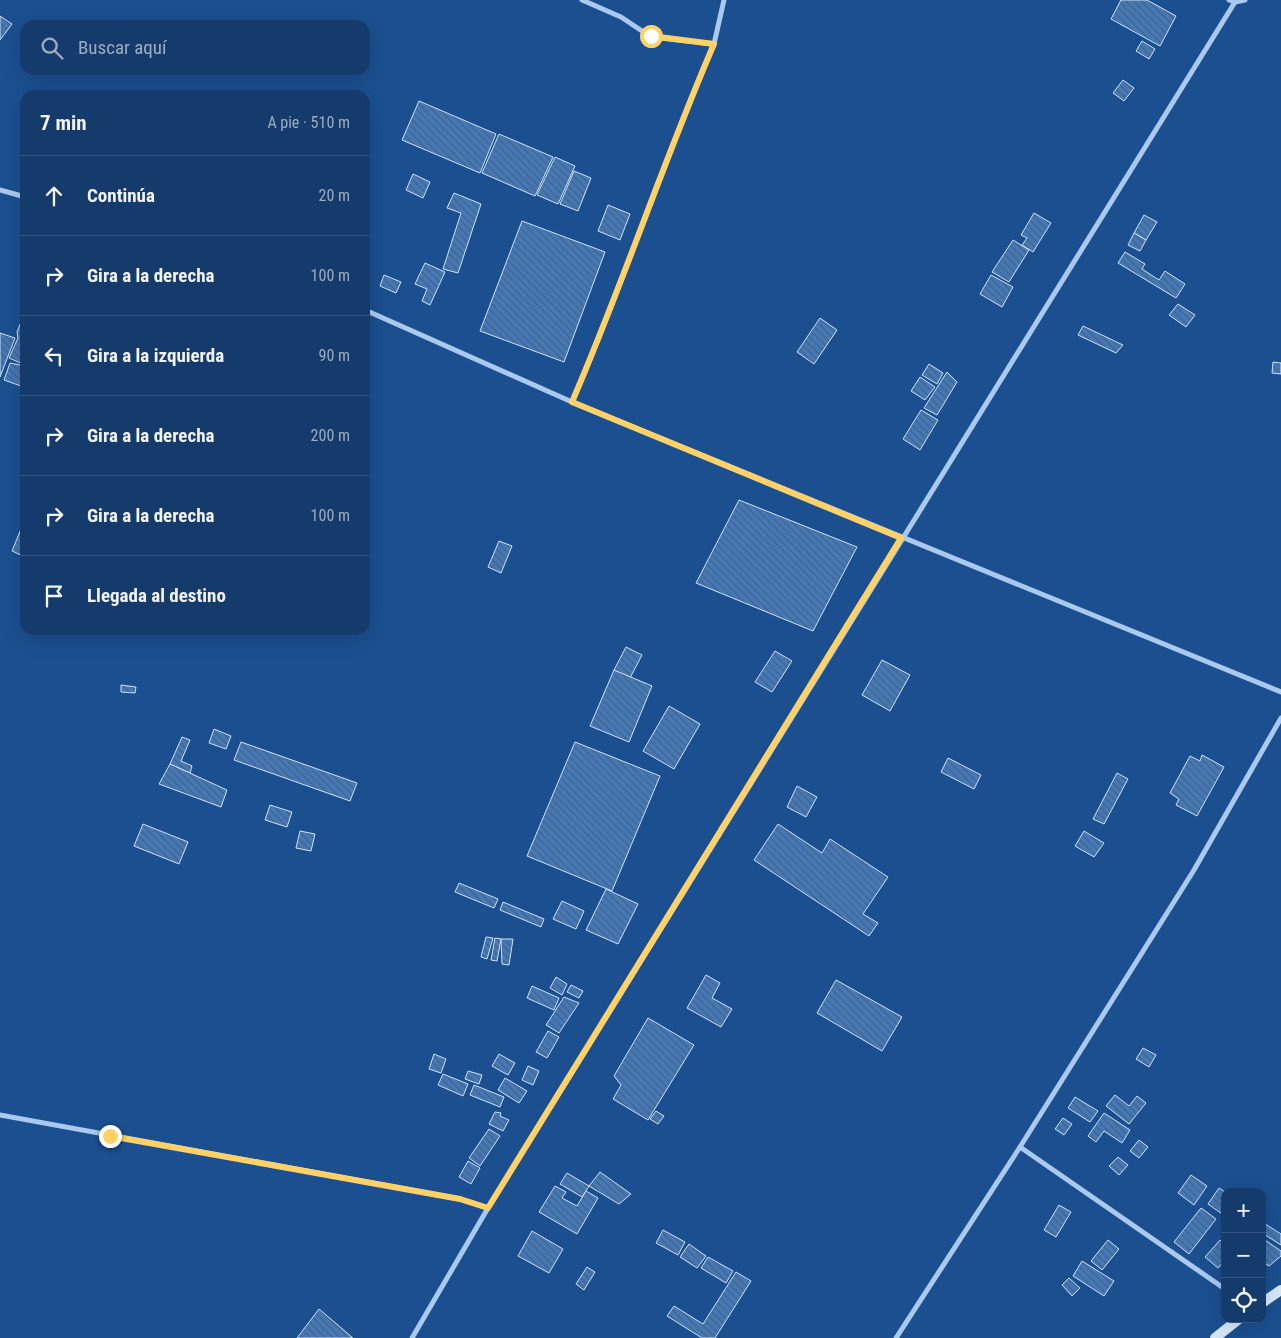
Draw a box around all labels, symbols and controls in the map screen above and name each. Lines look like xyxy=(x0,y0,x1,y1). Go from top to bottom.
search box xyxy=(20,20,370,75)
route start xyxy=(640,25,663,48)
icon: search xyxy=(38,34,66,62)
text: Buscar aquí xyxy=(78,36,167,59)
text: 7 min xyxy=(40,111,87,135)
text: A pie · 510 m xyxy=(267,113,350,132)
icon: ahead xyxy=(40,182,68,210)
text: Continúa xyxy=(87,184,155,207)
text: 20 m xyxy=(318,186,350,205)
icon: right xyxy=(40,262,68,290)
text: Gira a la derecha xyxy=(87,264,214,287)
text: 100 m xyxy=(311,266,350,285)
icon: left xyxy=(40,342,68,370)
text: Gira a la izquierda xyxy=(87,344,224,367)
text: 90 m xyxy=(318,346,350,365)
icon: right xyxy=(40,422,68,450)
text: Gira a la derecha xyxy=(87,424,214,447)
text: 200 m xyxy=(311,426,350,445)
icon: right xyxy=(40,502,68,530)
text: Gira a la derecha xyxy=(87,504,214,527)
text: 100 m xyxy=(311,506,350,525)
icon: arrive xyxy=(40,582,68,610)
text: Llegada al destino xyxy=(87,584,226,607)
route end xyxy=(99,1125,122,1148)
map controls xyxy=(1221,1188,1266,1323)
button: + xyxy=(1221,1188,1266,1233)
button: − xyxy=(1221,1233,1266,1278)
button: locate xyxy=(1221,1278,1266,1323)

